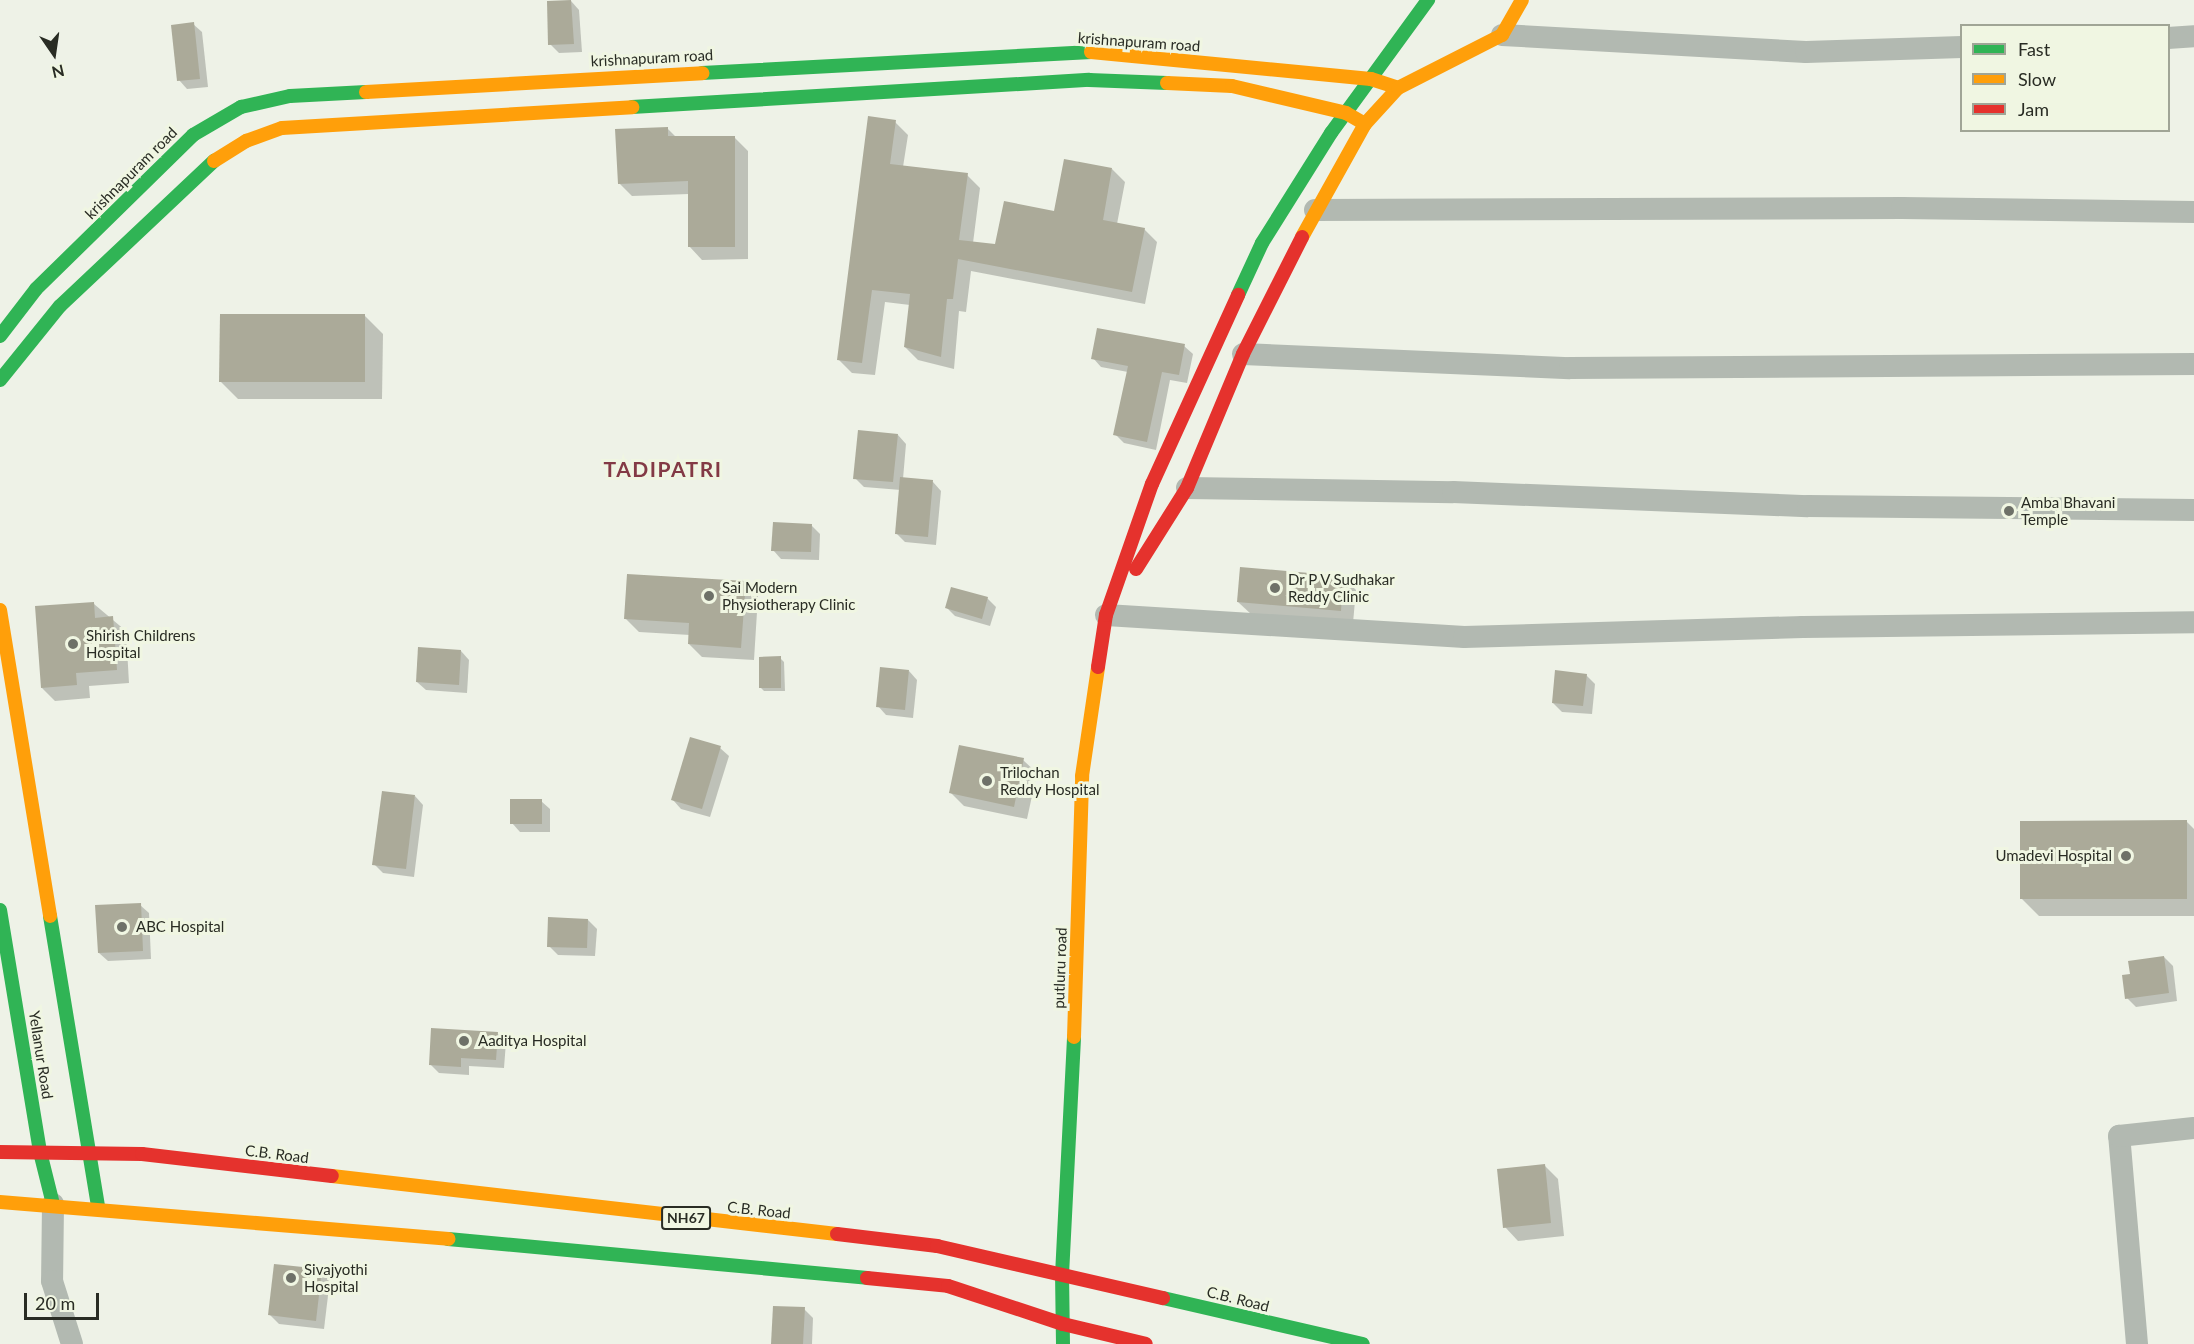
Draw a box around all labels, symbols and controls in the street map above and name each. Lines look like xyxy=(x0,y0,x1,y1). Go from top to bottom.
north arrow xyxy=(24,24,84,84)
legend xyxy=(1960,24,2170,132)
street label: krishnapuram road xyxy=(1077,29,1201,55)
text: Fast xyxy=(2018,38,2050,60)
street label: krishnapuram road xyxy=(590,46,714,70)
text: N xyxy=(50,61,66,83)
text: Slow xyxy=(2018,68,2056,90)
text: Jam xyxy=(2018,98,2049,120)
street label: krishnapuram road xyxy=(81,123,181,223)
district label: TADIPATRI xyxy=(604,456,722,482)
place label: Amba Bhavani Temple xyxy=(2021,493,2115,528)
marker: Amba Bhavani Temple xyxy=(2002,504,2016,518)
place label: Dr P V Sudhakar Reddy Clinic xyxy=(1288,570,1397,605)
place label: Sai Modern Physiotherapy Clinic xyxy=(722,578,856,613)
marker: Dr P V Sudhakar Reddy Clinic xyxy=(1266,579,1284,597)
marker: Sai Modern Physiotherapy Clinic xyxy=(700,587,718,605)
place label: Shirish Childrens Hospital xyxy=(86,626,196,661)
marker: Shirish Childrens Hospital xyxy=(64,635,82,653)
place label: Trilochan Reddy Hospital xyxy=(1000,763,1100,798)
marker: Trilochan Reddy Hospital xyxy=(978,772,996,790)
place label: Umadevi Hospital xyxy=(1995,847,2112,865)
marker: Umadevi Hospital xyxy=(2117,847,2135,865)
marker: ABC Hospital xyxy=(113,918,131,936)
place label: ABC Hospital xyxy=(136,918,224,936)
street label: putluru road xyxy=(1050,927,1070,1009)
street label: Yellanur Road xyxy=(25,1009,57,1101)
marker: Aaditya Hospital xyxy=(455,1032,473,1050)
place label: Aaditya Hospital xyxy=(478,1032,586,1050)
street label: C.B. Road xyxy=(244,1141,310,1167)
street label: C.B. Road xyxy=(726,1198,792,1222)
road number: NH67 xyxy=(660,1207,712,1229)
place label: Sivajyothi Hospital xyxy=(304,1260,368,1295)
marker: Sivajyothi Hospital xyxy=(282,1269,300,1287)
scale bar xyxy=(27,1281,102,1319)
street label: C.B. Road xyxy=(1205,1283,1271,1315)
text: 20 m xyxy=(35,1292,75,1314)

